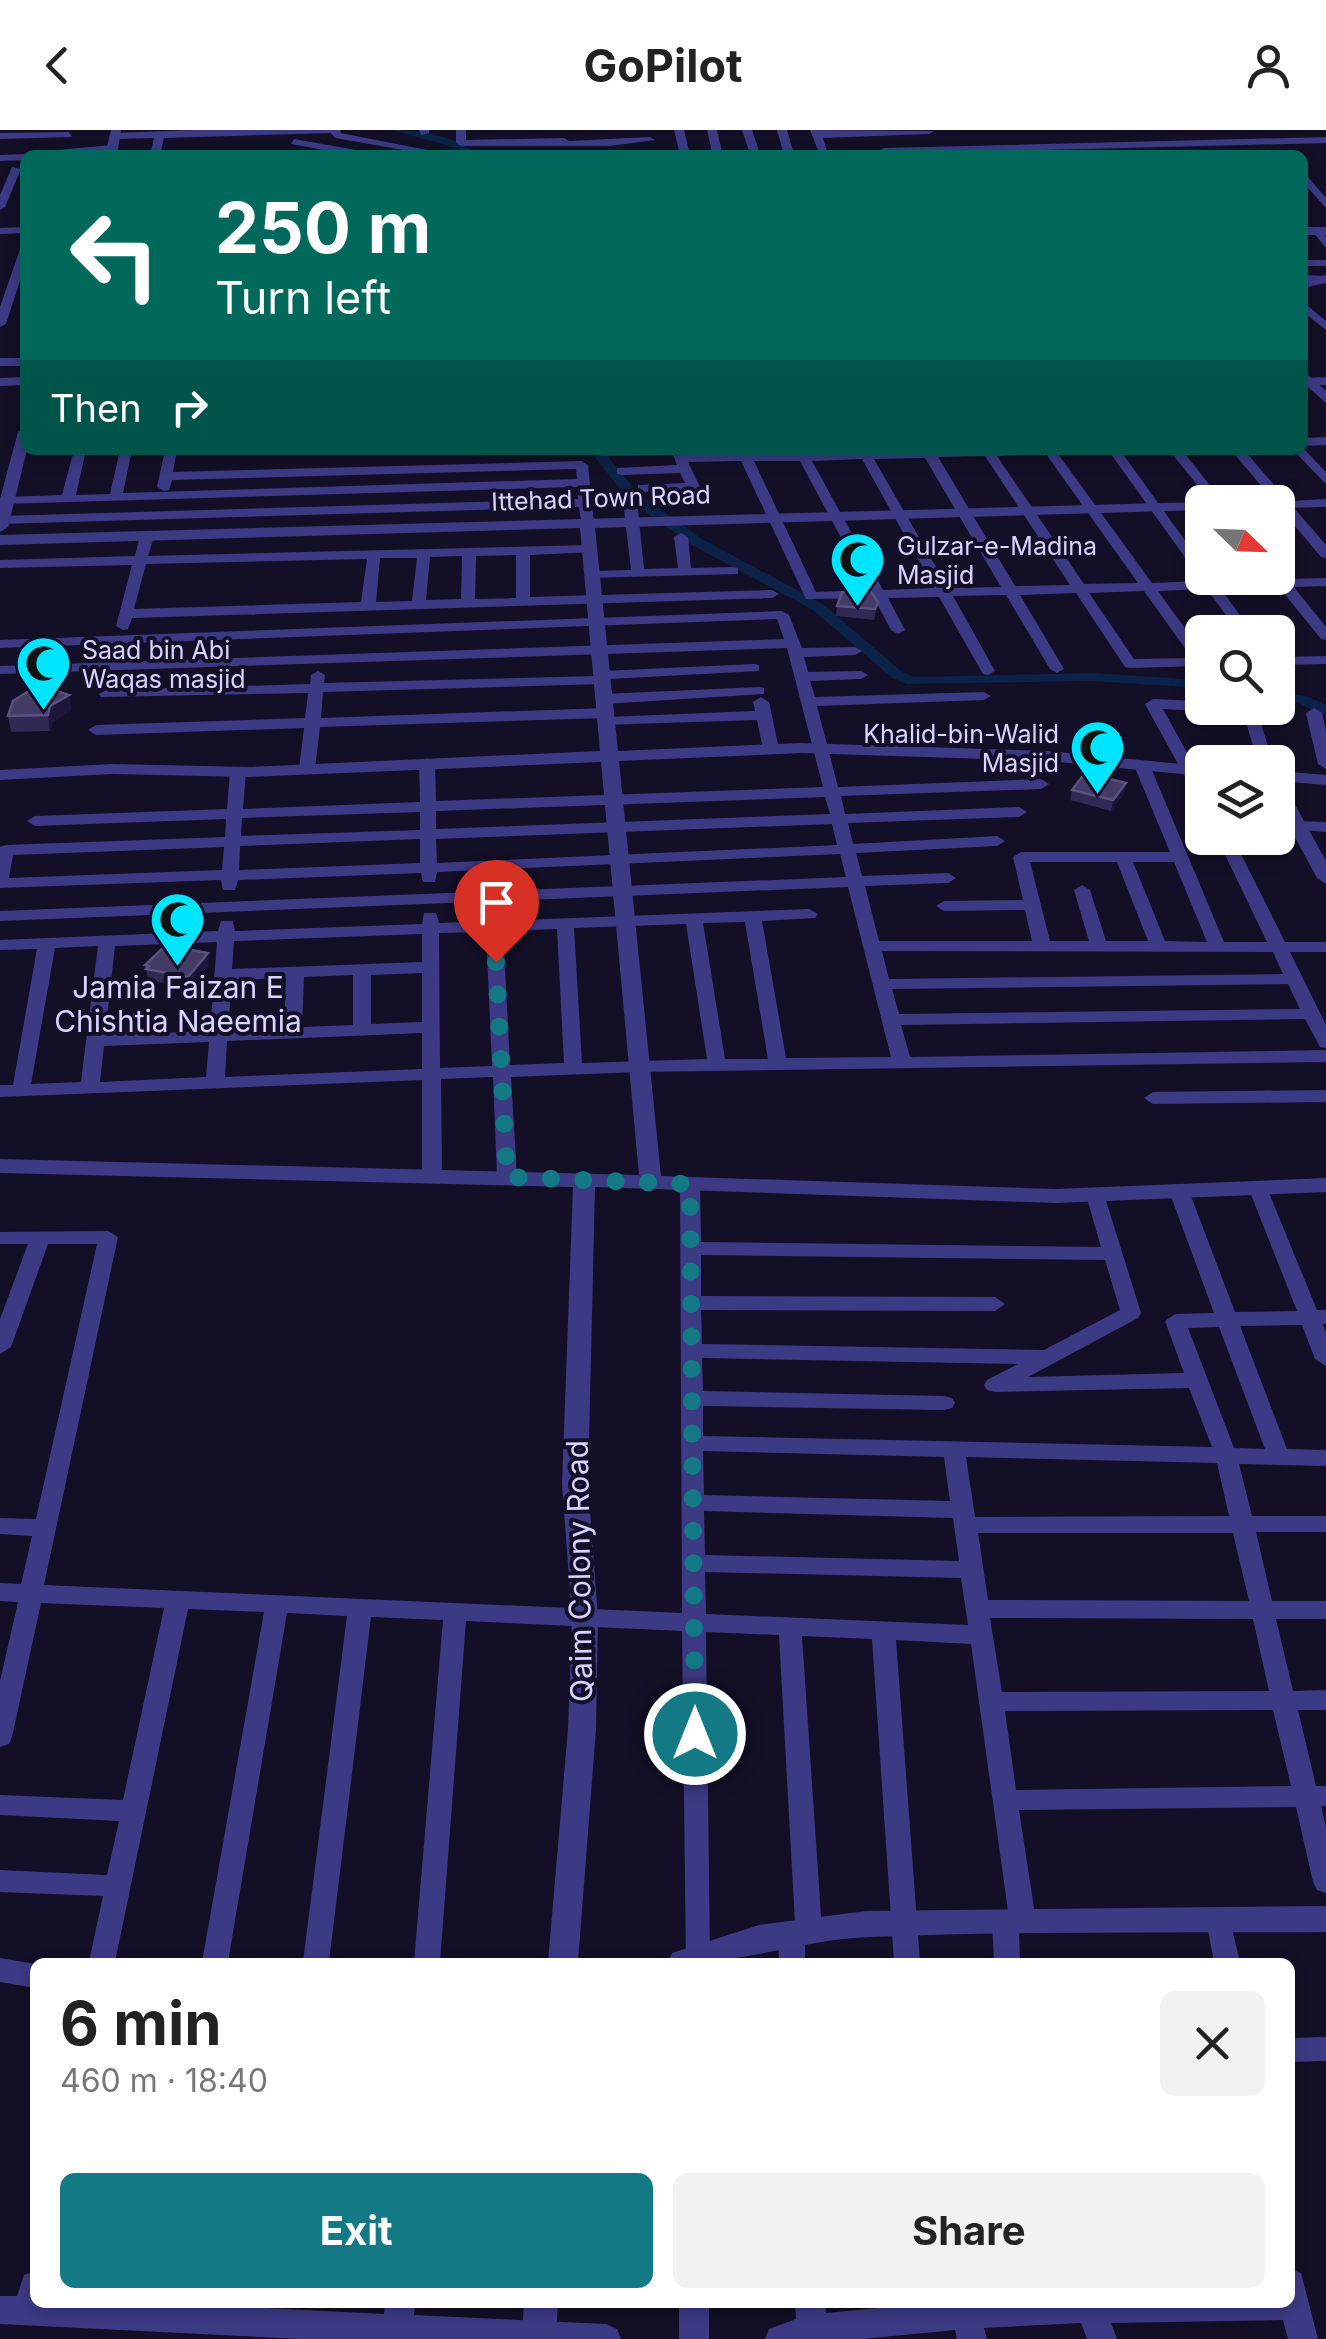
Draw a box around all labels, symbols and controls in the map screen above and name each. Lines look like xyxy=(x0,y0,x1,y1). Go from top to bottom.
icon: back xyxy=(30,38,85,93)
text: GoPilot xyxy=(584,38,743,93)
icon: person xyxy=(1241,38,1296,93)
text: 250 m xyxy=(215,185,432,270)
icon: left xyxy=(50,190,180,320)
text: Turn left xyxy=(215,270,391,325)
icon: right xyxy=(162,380,217,435)
text: Then xyxy=(50,385,142,431)
street label: Ittehad Town Road xyxy=(491,479,711,517)
north arrow xyxy=(1185,485,1295,595)
map controls xyxy=(1185,485,1295,855)
mosque icon: Gulzar-e-Madina Masjid xyxy=(828,530,888,609)
place label: Gulzar-e-Madina Masjid xyxy=(897,531,1097,590)
button: search xyxy=(1185,615,1295,725)
mosque icon: Saad bin Abi Waqas masjid xyxy=(13,634,73,713)
place label: Saad bin Abi Waqas masjid xyxy=(82,635,246,694)
mosque icon: Khalid-bin-Walid Masjid xyxy=(1068,718,1128,797)
place label: Khalid-bin-Walid Masjid xyxy=(863,719,1059,778)
button: layers xyxy=(1185,745,1295,855)
pin xyxy=(454,860,539,963)
icon: arrive xyxy=(469,875,524,930)
mosque icon: Jamia Faizan E Chishtia Naeemia xyxy=(148,890,208,969)
place label: Jamia Faizan E Chishtia Naeemia xyxy=(54,969,302,1039)
street label: Qaim Colony Road xyxy=(559,1440,599,1702)
position arrow xyxy=(643,1682,747,1786)
text: 6 min xyxy=(60,1987,222,2059)
button: close xyxy=(1160,1991,1265,2096)
text: 460 m · 18:40 xyxy=(60,2061,268,2100)
button: Exit xyxy=(60,2173,653,2288)
button: Share xyxy=(673,2173,1265,2288)

